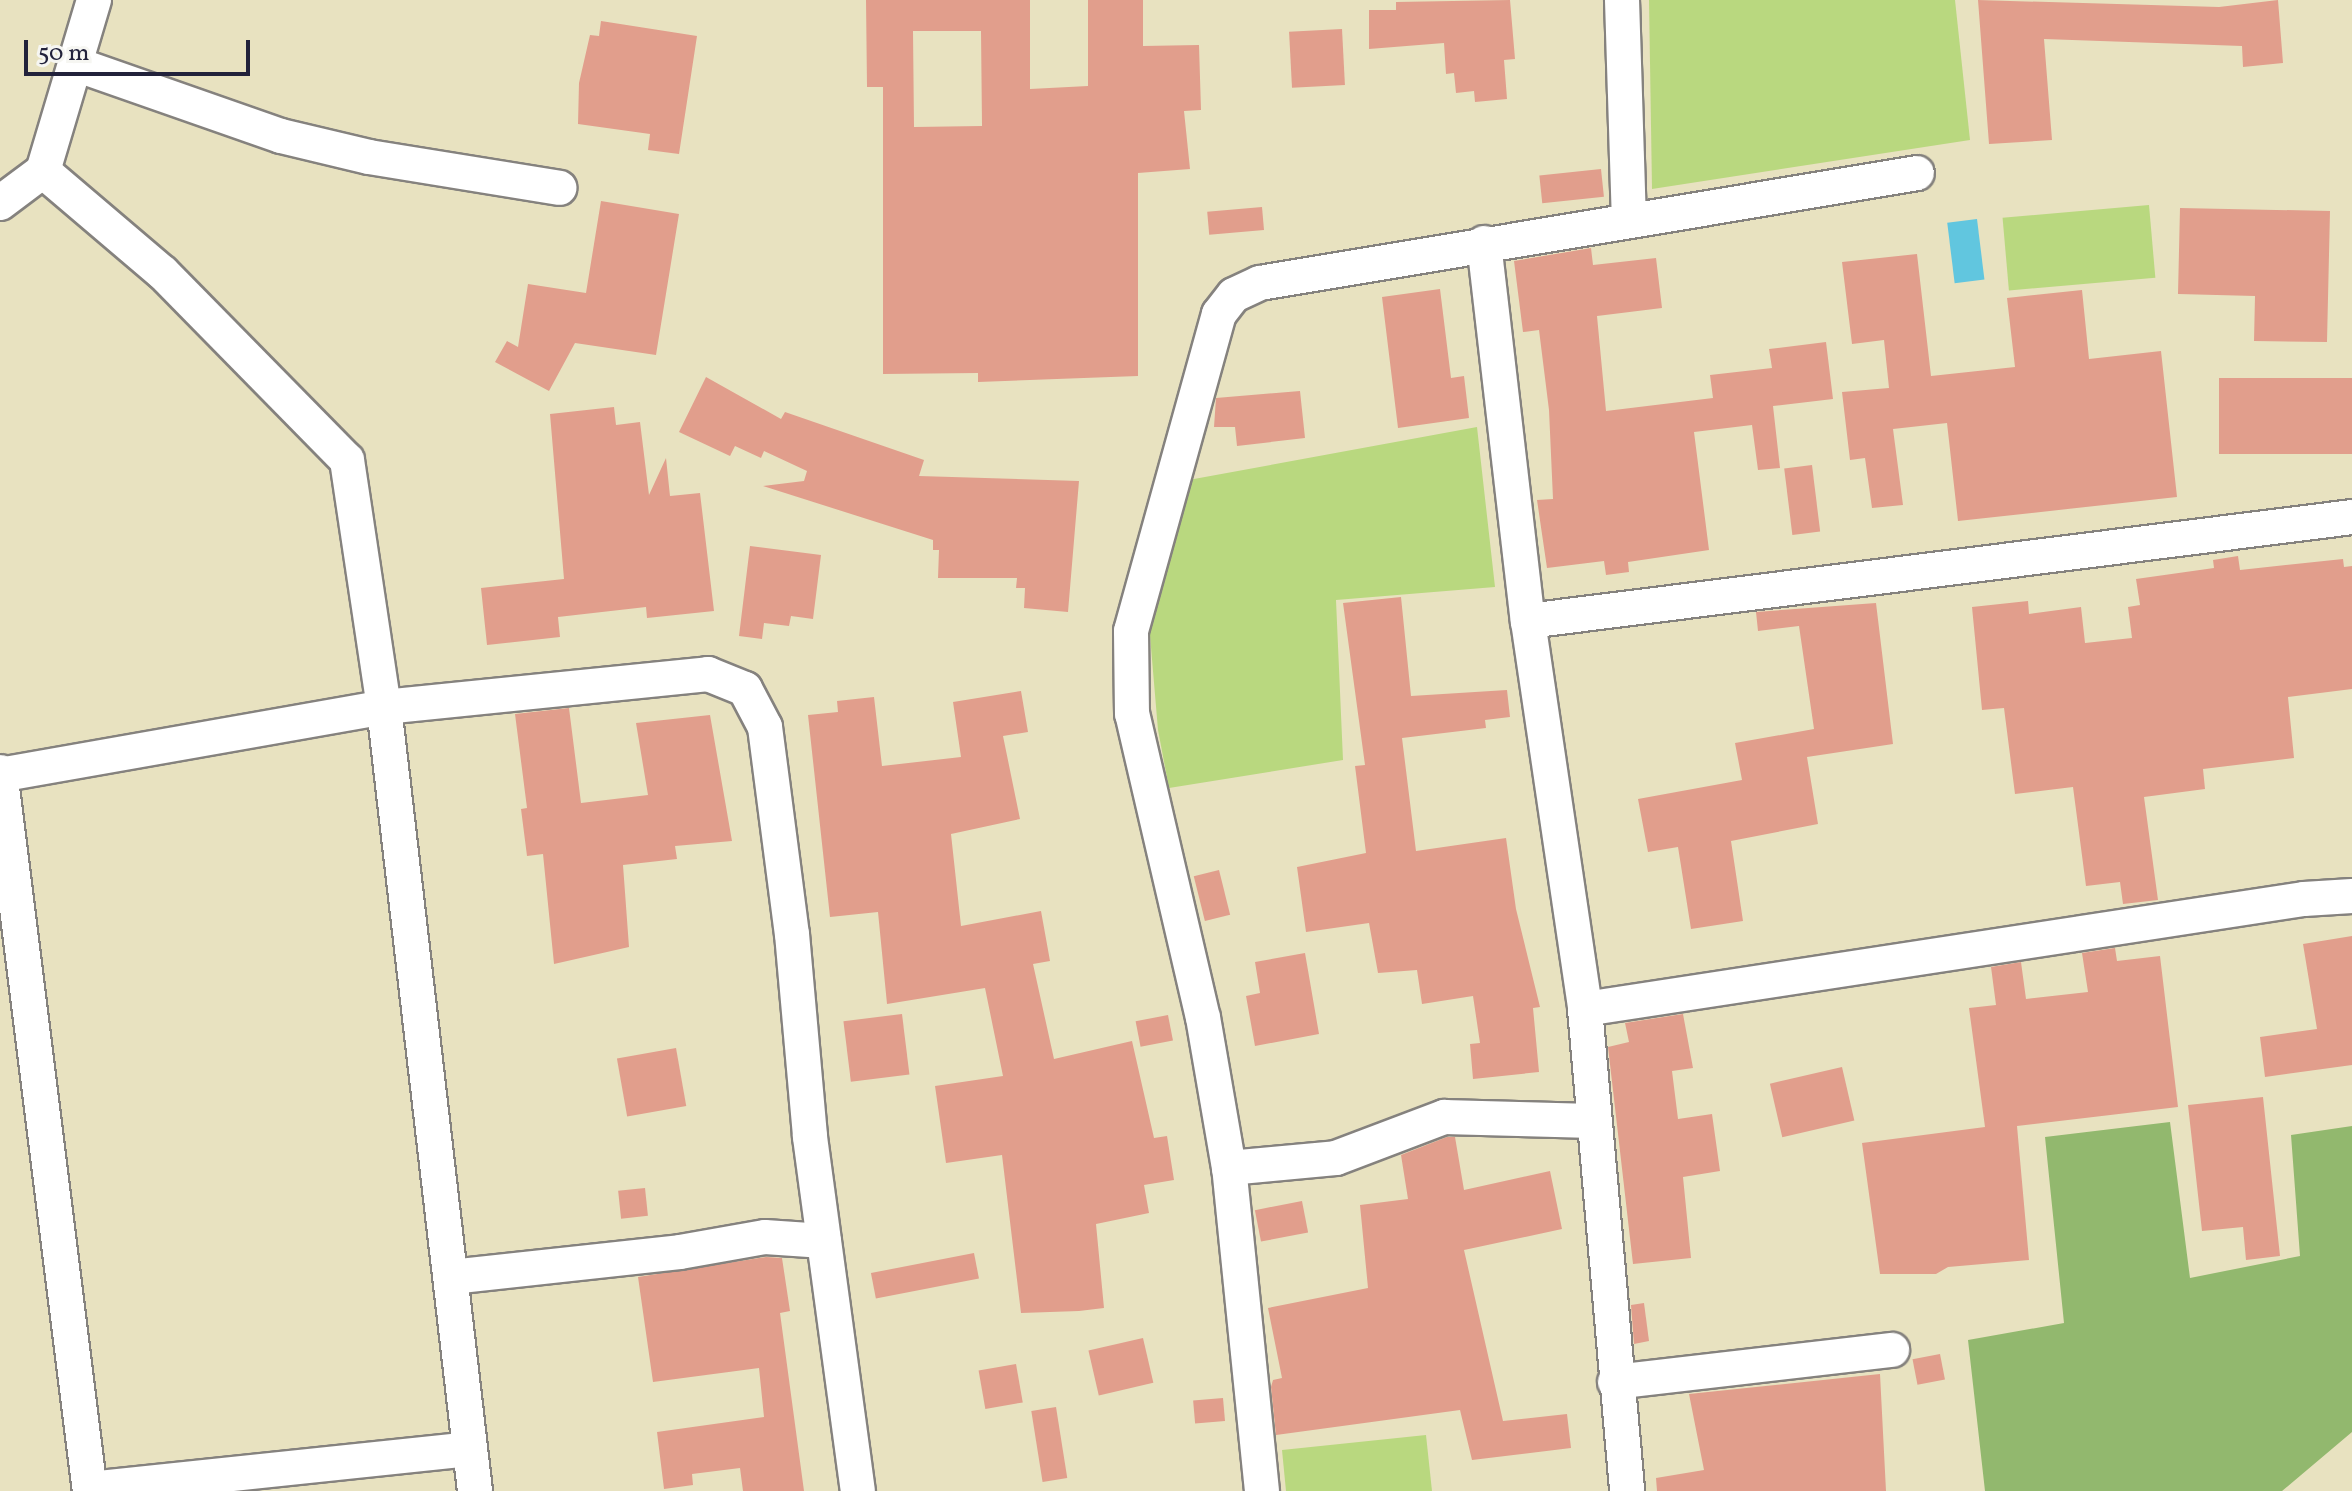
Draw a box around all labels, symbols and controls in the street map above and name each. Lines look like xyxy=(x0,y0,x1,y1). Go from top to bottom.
scale bar xyxy=(28,24,254,74)
text: 50 m xyxy=(38,37,90,71)

